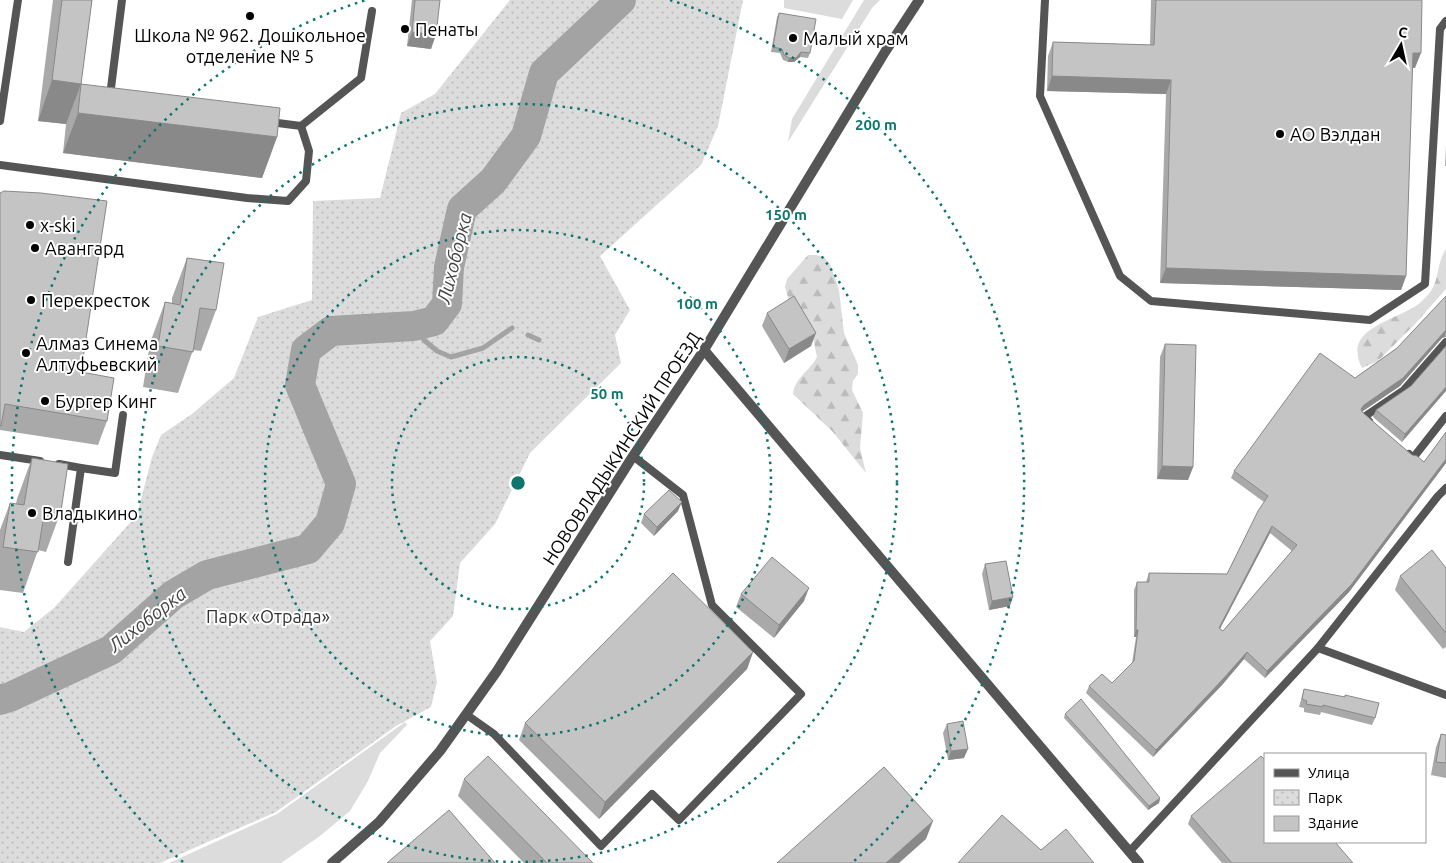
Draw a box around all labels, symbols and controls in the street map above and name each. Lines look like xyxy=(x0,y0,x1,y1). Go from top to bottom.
marker: Школа № 962. Дошкольное отделение № 5 xyxy=(244,10,256,22)
place label: Пенаты xyxy=(415,19,479,39)
north arrow xyxy=(1376,20,1426,70)
marker: Пенаты xyxy=(399,23,411,35)
text: С xyxy=(1397,24,1409,41)
place label: Школа № 962. Дошкольное отделение № 5 xyxy=(134,25,366,66)
place label: Малый храм xyxy=(803,28,909,48)
marker: Малый храм xyxy=(787,32,799,44)
text: 200 m xyxy=(855,116,897,133)
place label: АО Вэлдан xyxy=(1290,124,1381,144)
marker: АО Вэлдан xyxy=(1274,128,1286,140)
text: 150 m xyxy=(765,206,807,223)
water label: Лихоборка xyxy=(432,210,476,306)
place label: x-ski xyxy=(40,215,76,235)
marker: x-ski xyxy=(24,219,36,231)
place label: Авангард xyxy=(45,238,124,258)
marker: Авангард xyxy=(29,242,41,254)
place label: Перекресток xyxy=(41,290,150,310)
marker: Перекресток xyxy=(25,294,37,306)
text: 100 m xyxy=(676,295,718,312)
street label: НОВОВЛАДЫКИНСКИЙ ПРОЕЗД xyxy=(538,328,704,568)
place label: Алмаз Синема Алтуфьевский xyxy=(36,333,158,374)
marker: Алмаз Синема Алтуфьевский xyxy=(20,347,32,359)
text: 50 m xyxy=(590,385,624,402)
place label: Бургер Кинг xyxy=(55,391,156,411)
marker: Бургер Кинг xyxy=(39,395,51,407)
centre of rings xyxy=(509,474,527,492)
place label: Владыкино xyxy=(42,503,138,523)
marker: Владыкино xyxy=(26,507,38,519)
water label: Лихоборка xyxy=(103,582,190,657)
park label: Парк «Отрада» xyxy=(206,606,330,626)
legend xyxy=(1264,753,1426,843)
text: Улица xyxy=(1308,764,1350,781)
text: Парк xyxy=(1308,789,1343,806)
text: Здание xyxy=(1308,814,1359,831)

